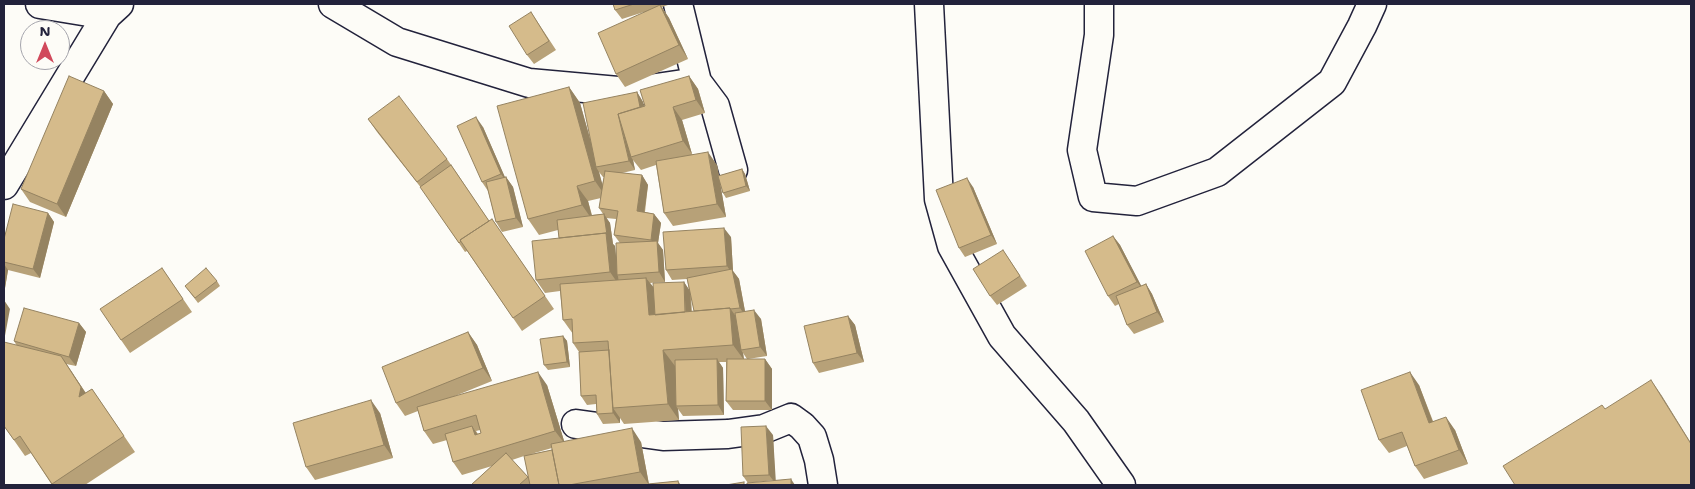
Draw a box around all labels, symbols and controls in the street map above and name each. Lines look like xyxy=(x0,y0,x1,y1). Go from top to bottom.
north arrow xyxy=(20,20,70,70)
text: N xyxy=(39,22,51,40)

